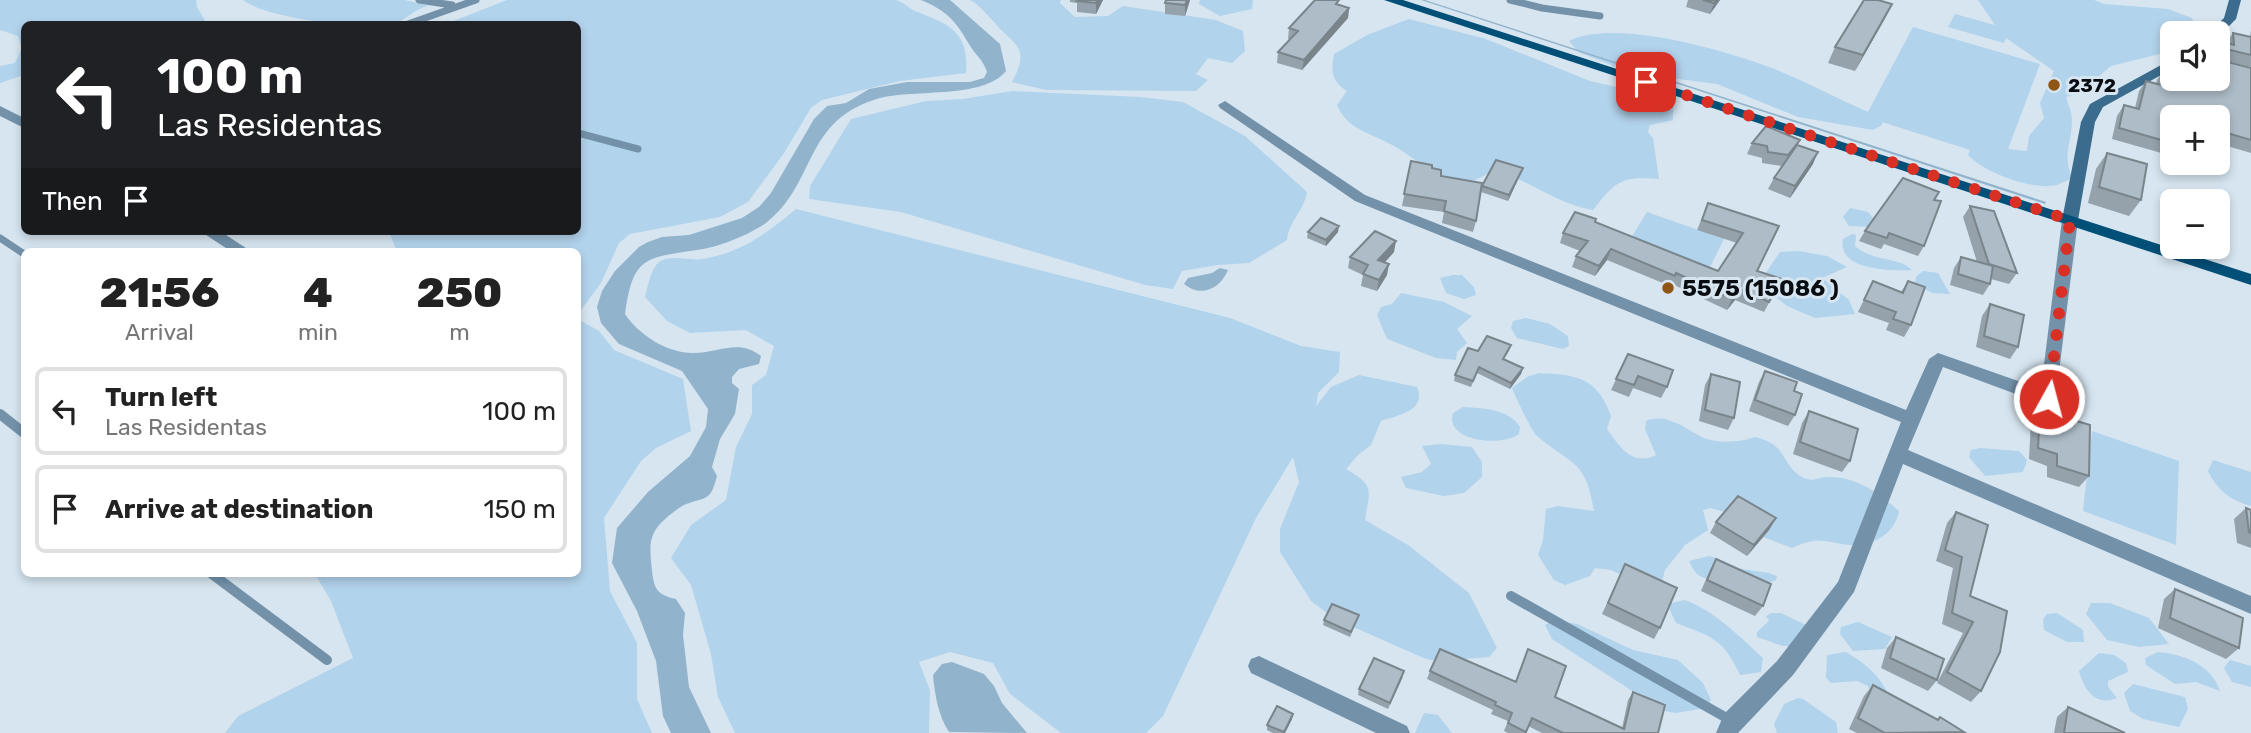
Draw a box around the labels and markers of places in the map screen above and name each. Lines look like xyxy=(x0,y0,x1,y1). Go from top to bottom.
pin xyxy=(1616,52,1676,112)
place label: 2372 xyxy=(2068,74,2116,97)
marker: 2372 xyxy=(2046,77,2062,93)
place label: 5575 (15086 ) xyxy=(1682,274,1839,302)
marker: 5575 (15086 ) xyxy=(1660,280,1676,296)

